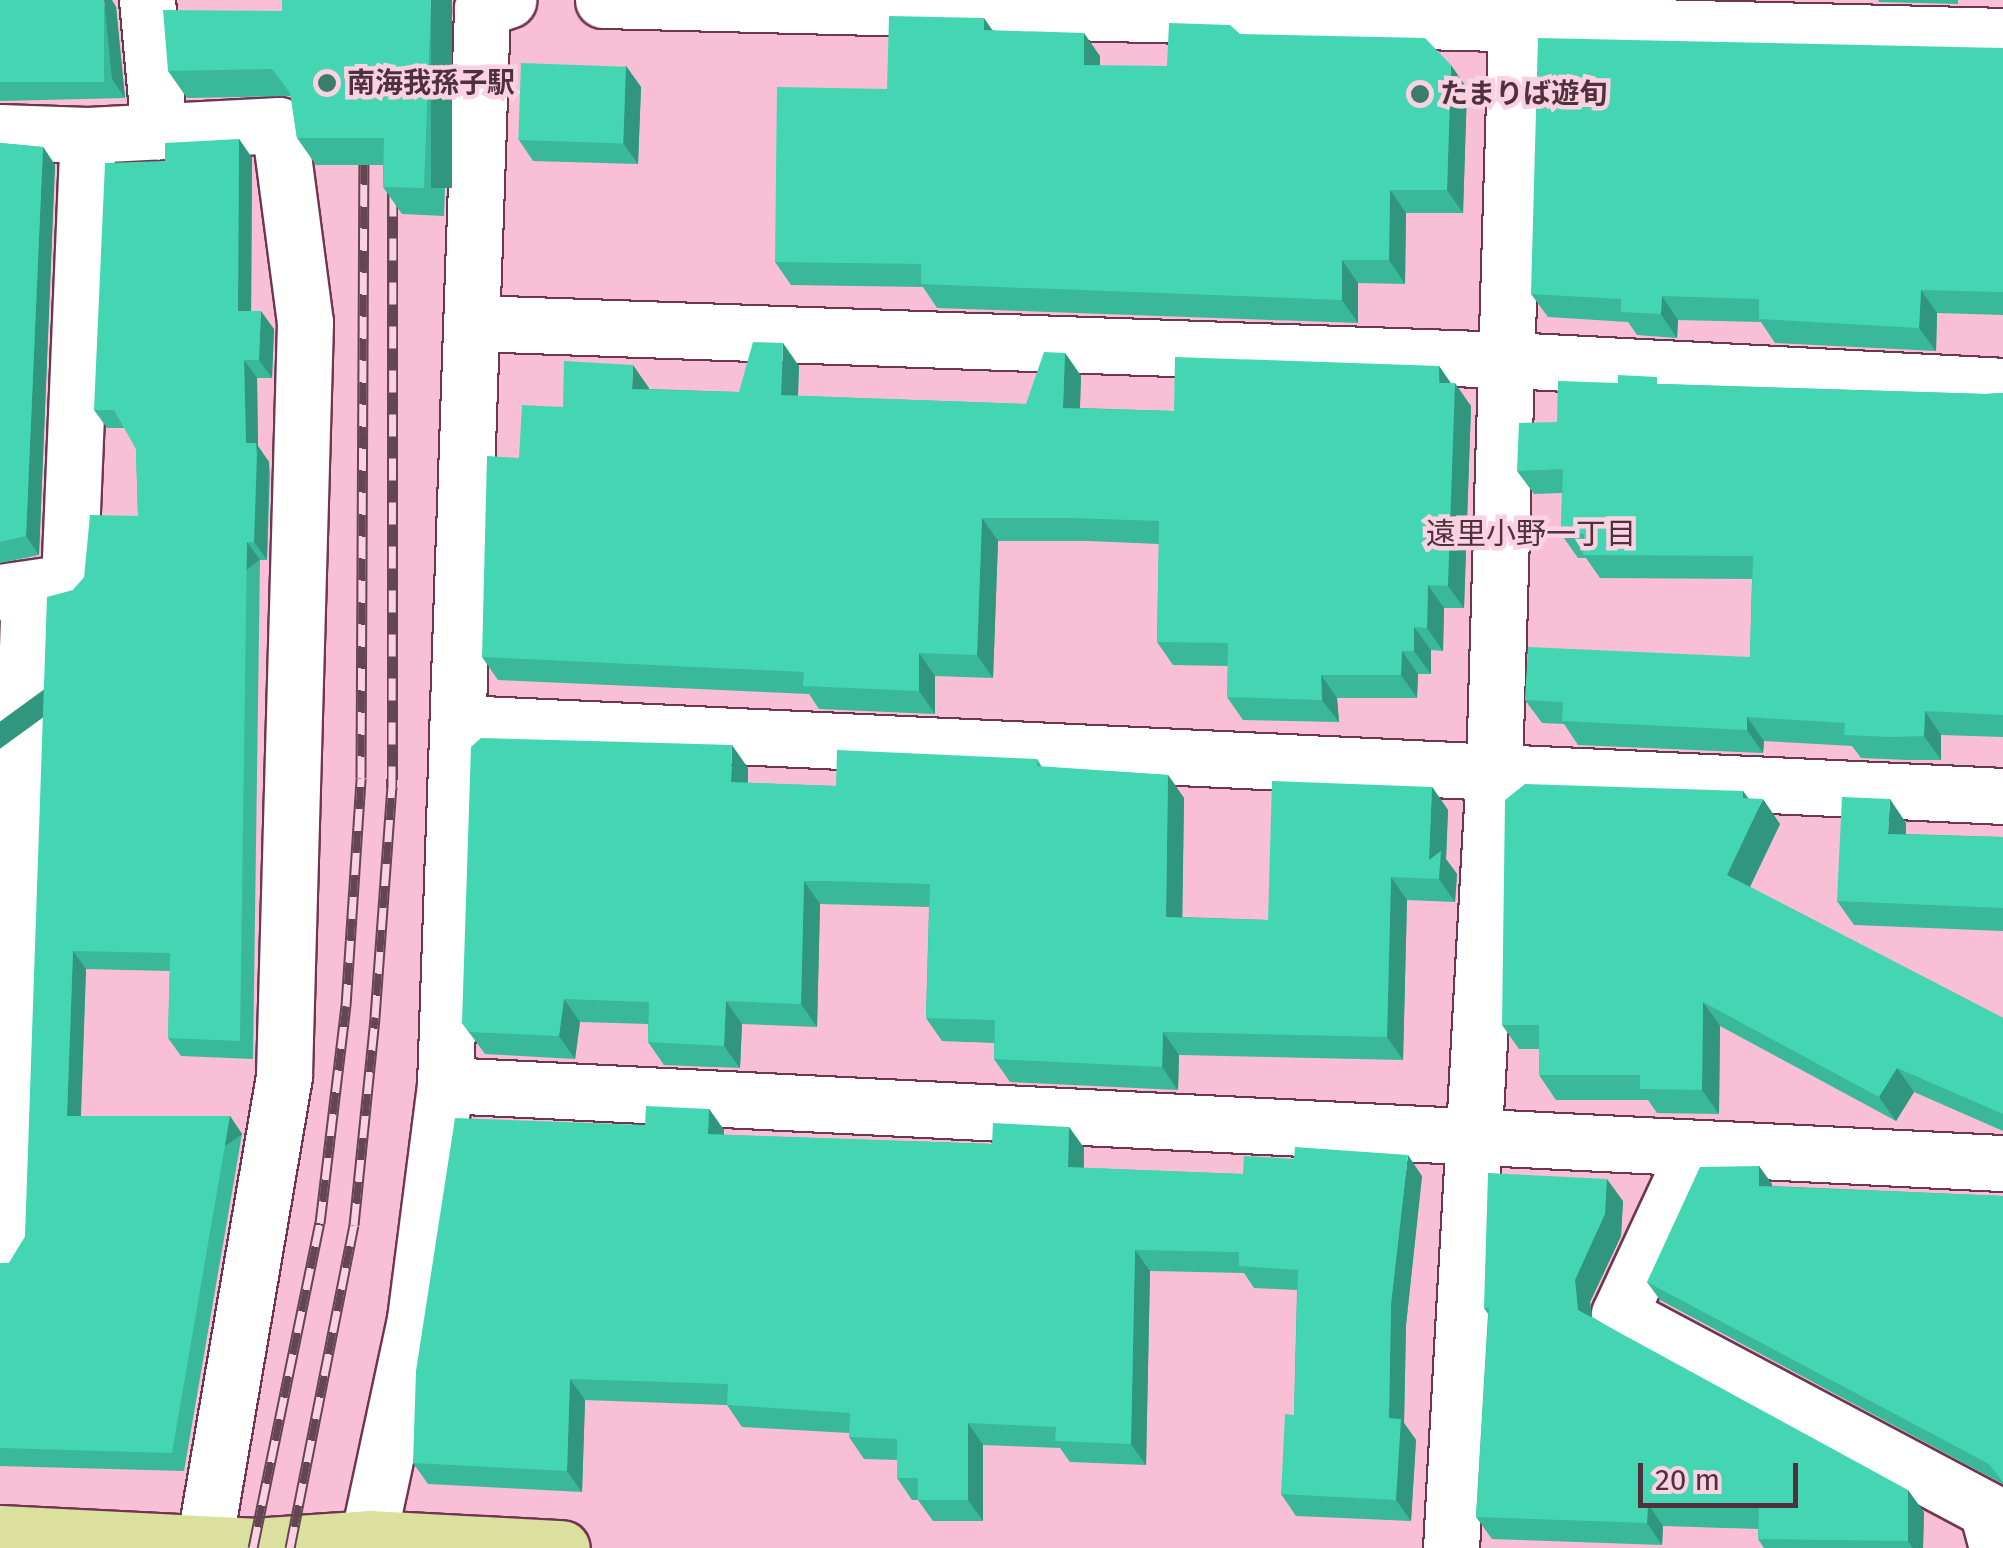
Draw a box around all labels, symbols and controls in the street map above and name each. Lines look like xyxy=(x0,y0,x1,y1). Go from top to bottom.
place label: 南海我孫子駅 xyxy=(347,66,515,100)
marker: 南海我孫子駅 xyxy=(316,72,338,94)
place label: たまりば遊旬 xyxy=(1440,77,1608,111)
marker: たまりば遊旬 xyxy=(1409,83,1431,105)
district label: 遠里小野一丁目 xyxy=(1426,516,1636,552)
scale bar xyxy=(1643,1443,1803,1505)
text: 20 m xyxy=(1655,1462,1720,1498)

